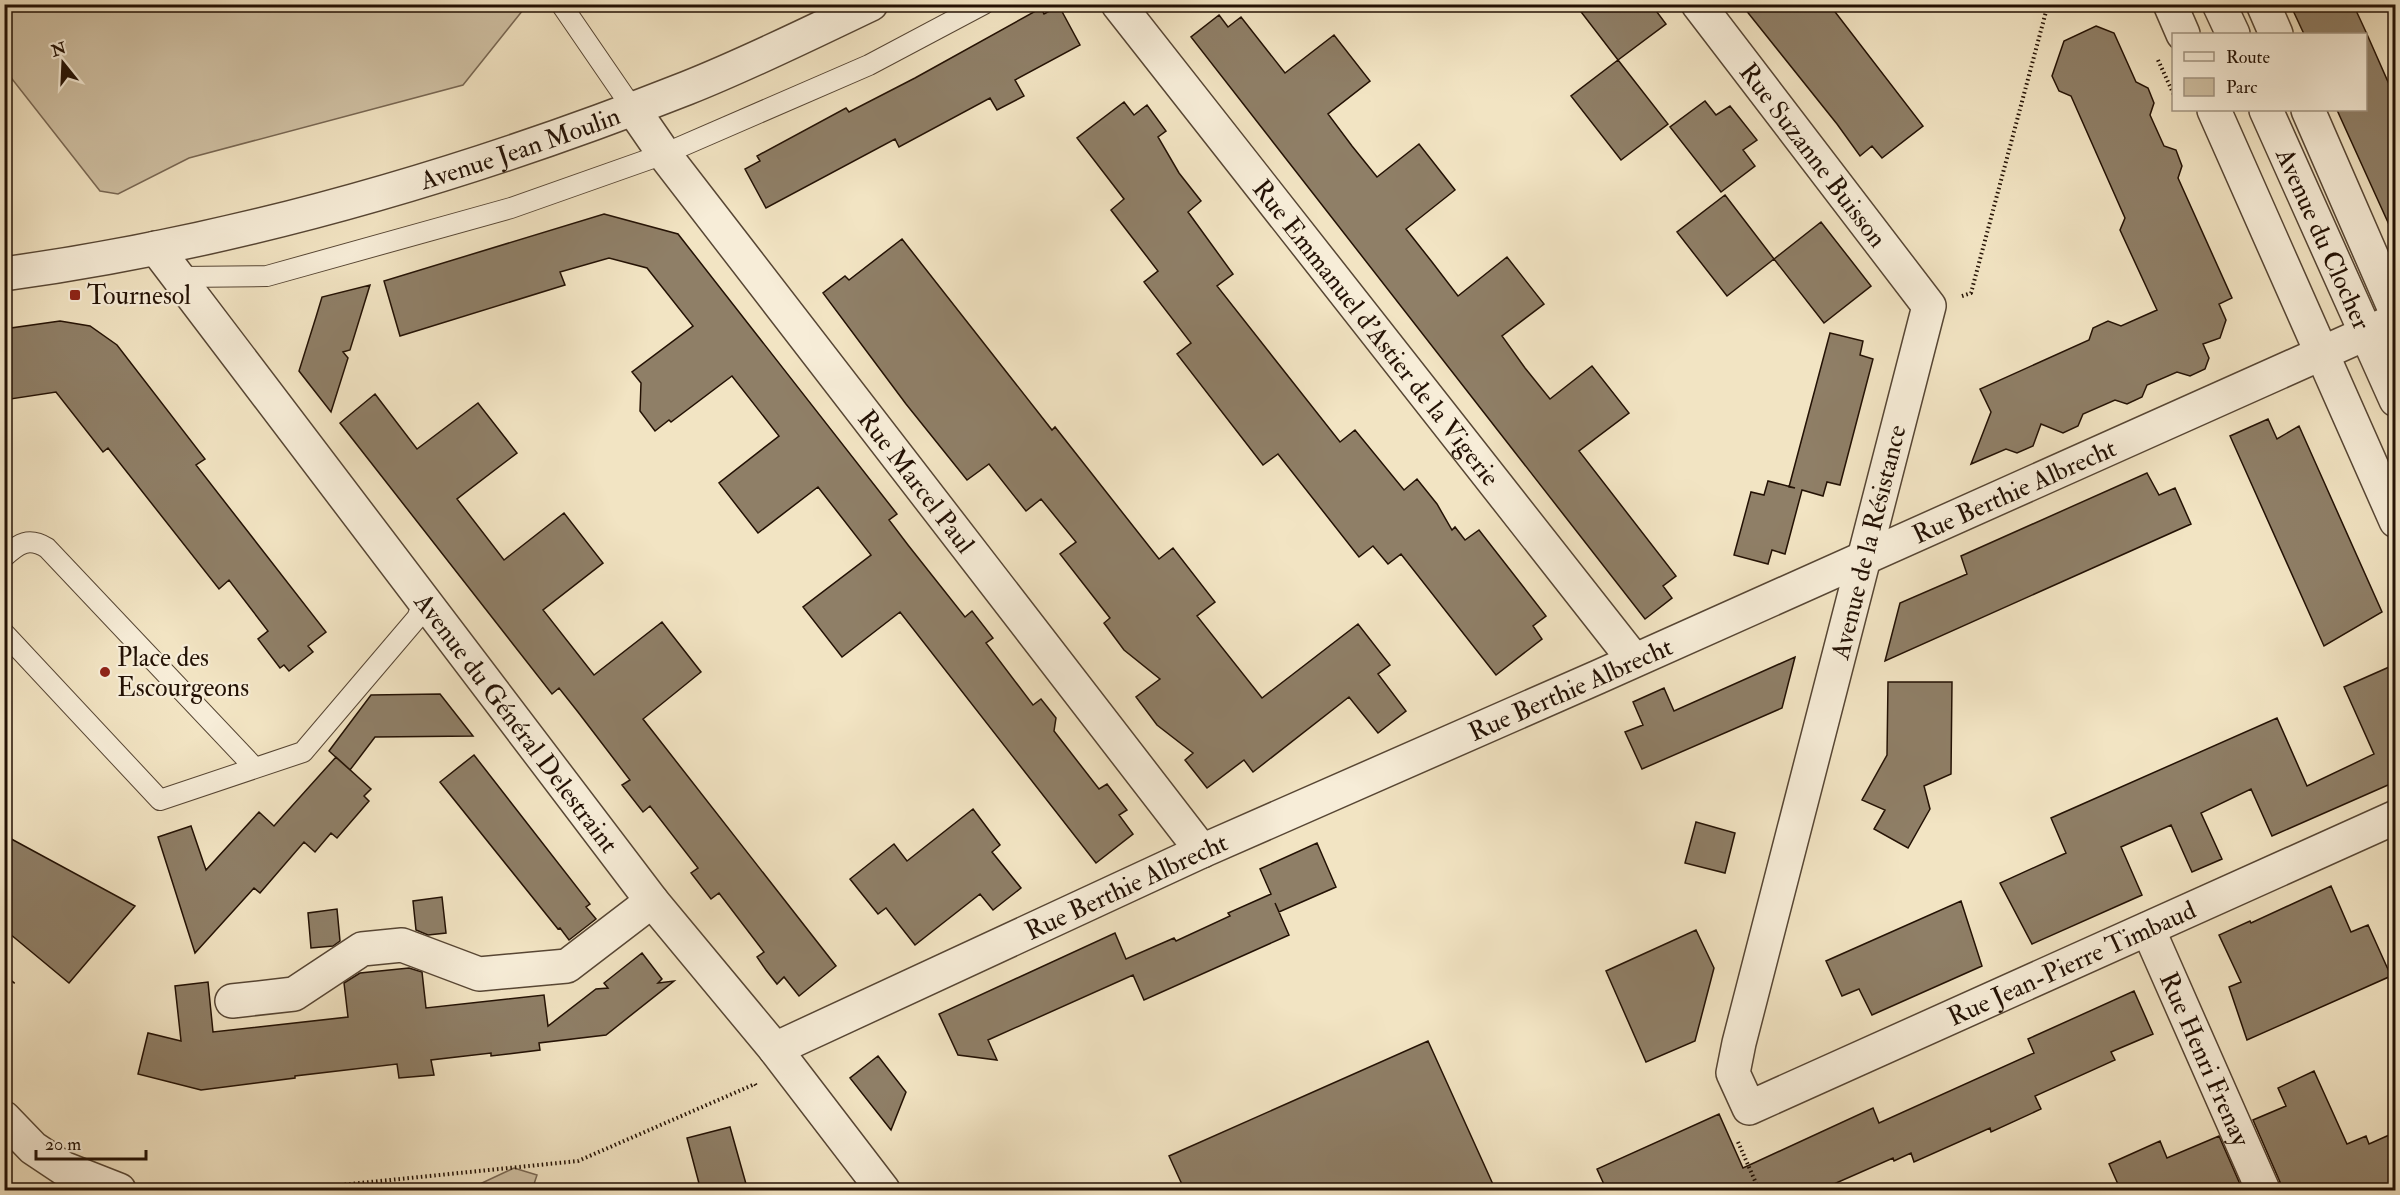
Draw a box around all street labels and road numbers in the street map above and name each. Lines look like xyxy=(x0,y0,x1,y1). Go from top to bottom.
street label: Rue Suzanne Buisson xyxy=(1732,57,1893,254)
street label: Avenue Jean Moulin xyxy=(415,100,625,198)
street label: Avenue du Clocher xyxy=(2268,142,2377,335)
street label: Rue Emmanuel d'Astier de la Vigerie xyxy=(1245,173,1506,493)
street label: Rue Marcel Paul xyxy=(850,404,981,560)
street label: Avenue de la Résistance xyxy=(1824,422,1914,664)
street label: Rue Berthie Albrecht xyxy=(1908,432,2121,551)
street label: Avenue du Général Delestraint xyxy=(406,586,625,860)
street label: Rue Berthie Albrecht xyxy=(1464,631,1678,749)
street label: Rue Berthie Albrecht xyxy=(1020,827,1233,948)
street label: Rue Jean-Pierre Timbaud xyxy=(1943,894,2201,1034)
street label: Rue Henri Frenay xyxy=(2152,967,2257,1152)

